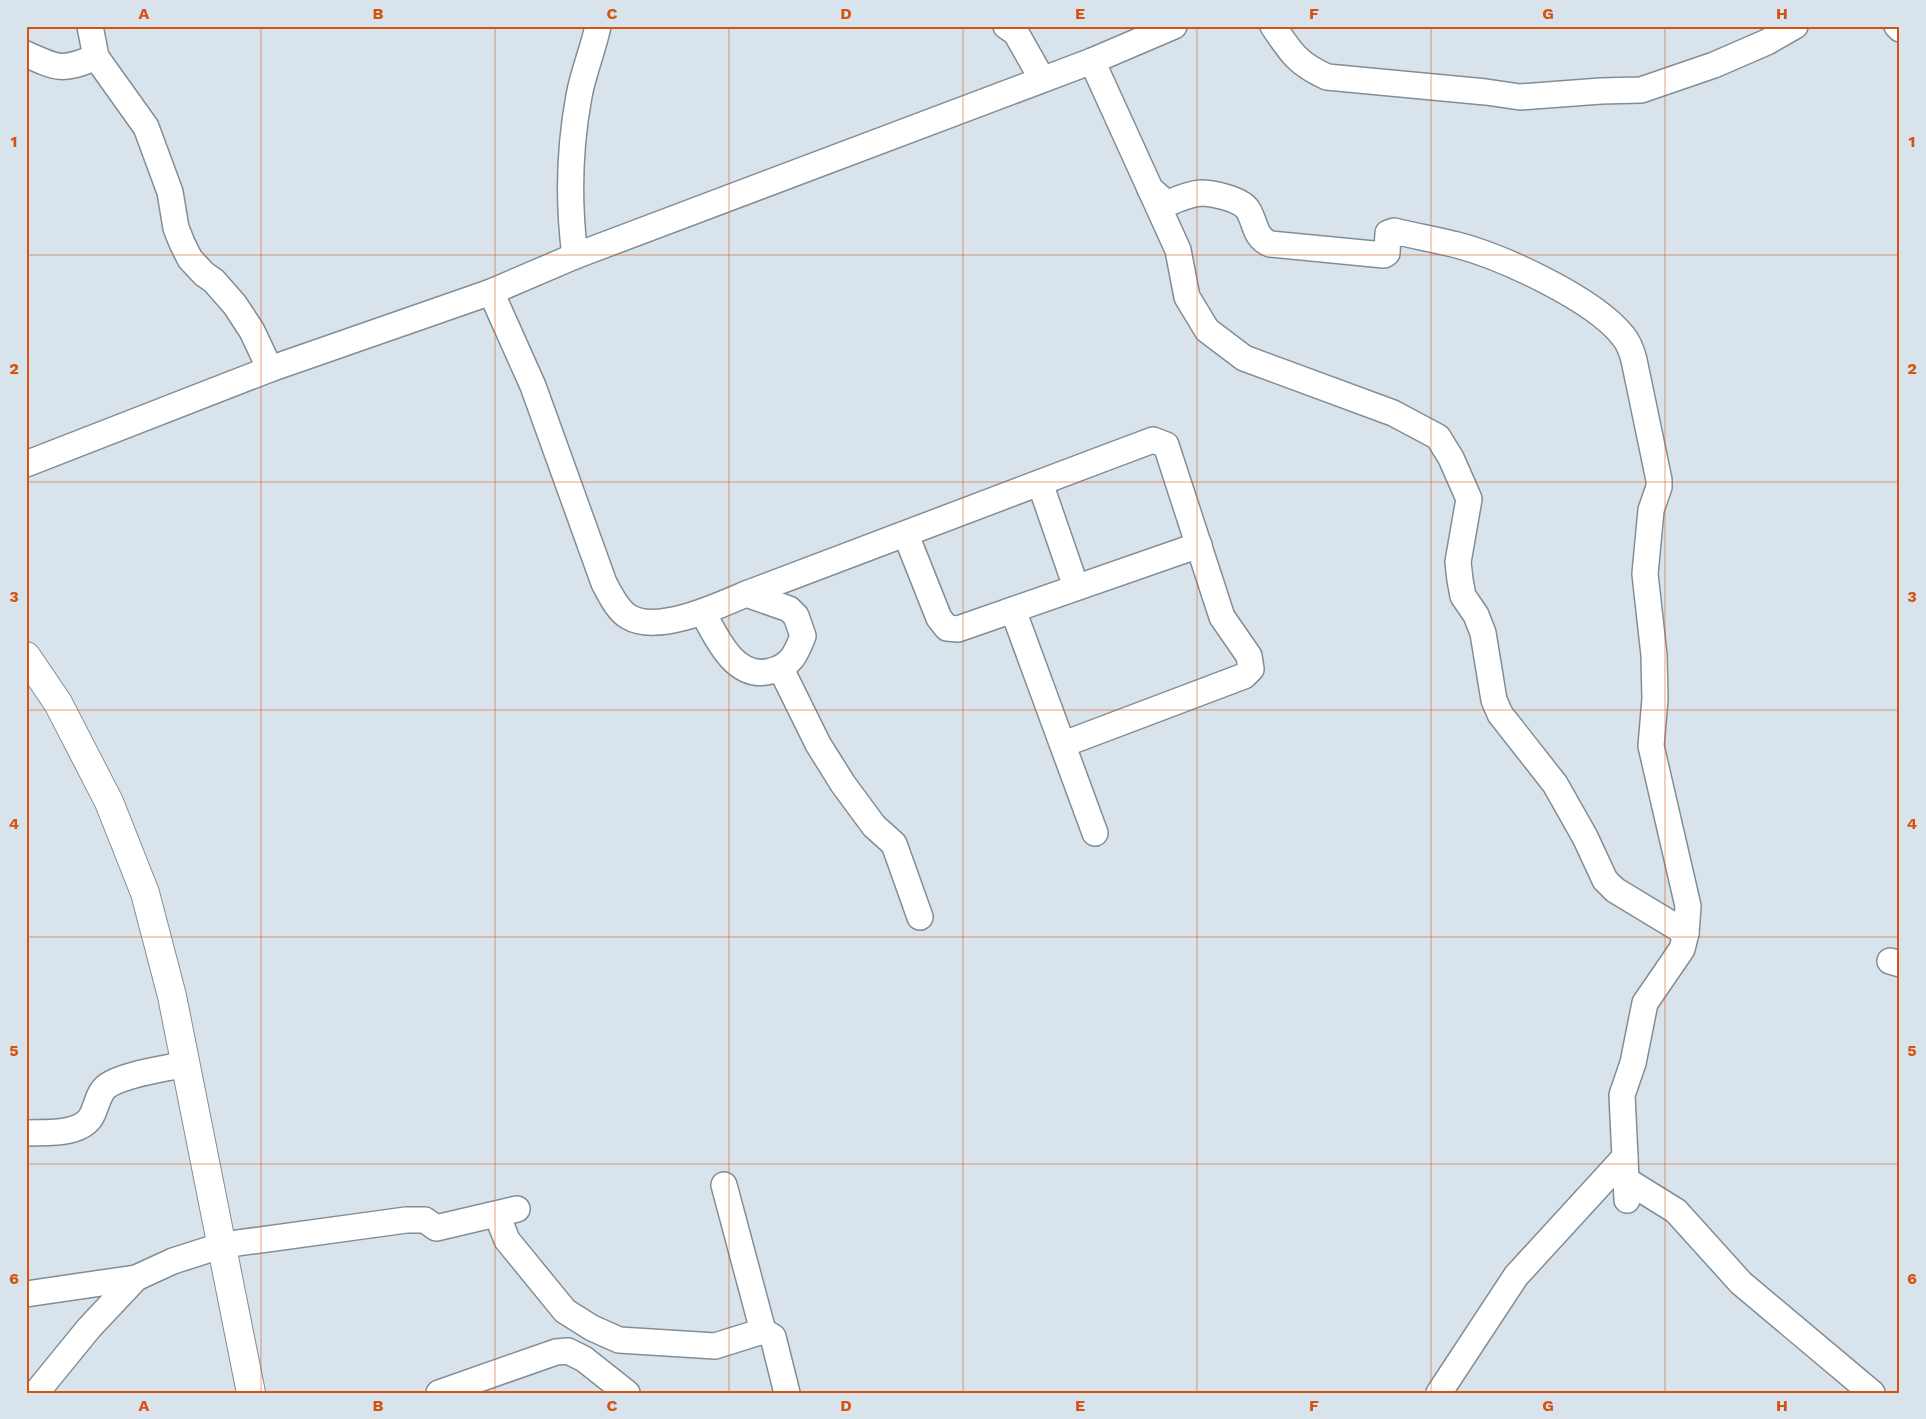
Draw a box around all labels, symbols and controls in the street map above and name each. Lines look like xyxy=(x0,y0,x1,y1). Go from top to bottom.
text: A xyxy=(139,4,150,23)
text: B xyxy=(373,4,384,23)
text: C xyxy=(607,4,618,23)
text: D xyxy=(840,4,852,23)
text: E xyxy=(1075,4,1085,23)
text: F xyxy=(1309,4,1319,23)
text: G xyxy=(1542,4,1554,23)
text: H xyxy=(1776,4,1788,23)
text: 1 xyxy=(11,132,17,151)
text: 1 xyxy=(1909,132,1915,151)
text: 2 xyxy=(9,359,19,378)
text: 2 xyxy=(1907,359,1917,378)
text: 3 xyxy=(9,587,19,606)
text: 3 xyxy=(1907,587,1917,606)
text: 4 xyxy=(9,814,19,833)
text: 4 xyxy=(1907,814,1917,833)
text: 5 xyxy=(9,1041,19,1060)
text: 5 xyxy=(1907,1041,1917,1060)
text: 6 xyxy=(9,1269,19,1288)
text: 6 xyxy=(1907,1269,1917,1288)
text: A xyxy=(139,1396,150,1415)
text: B xyxy=(373,1396,384,1415)
text: C xyxy=(607,1396,618,1415)
text: D xyxy=(840,1396,852,1415)
text: E xyxy=(1075,1396,1085,1415)
text: F xyxy=(1309,1396,1319,1415)
text: G xyxy=(1542,1396,1554,1415)
text: H xyxy=(1776,1396,1788,1415)

